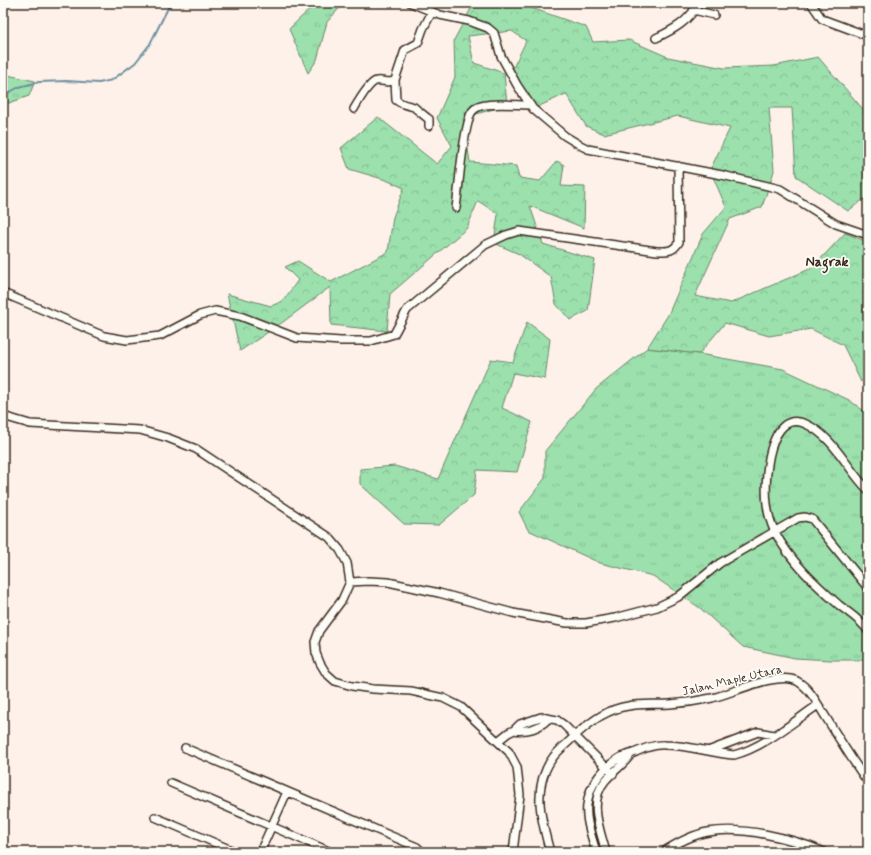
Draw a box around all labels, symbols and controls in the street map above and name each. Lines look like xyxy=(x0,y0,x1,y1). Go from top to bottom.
district label: Nagrak xyxy=(805,253,849,274)
street label: Jalan Maple Utara xyxy=(681,662,784,700)

